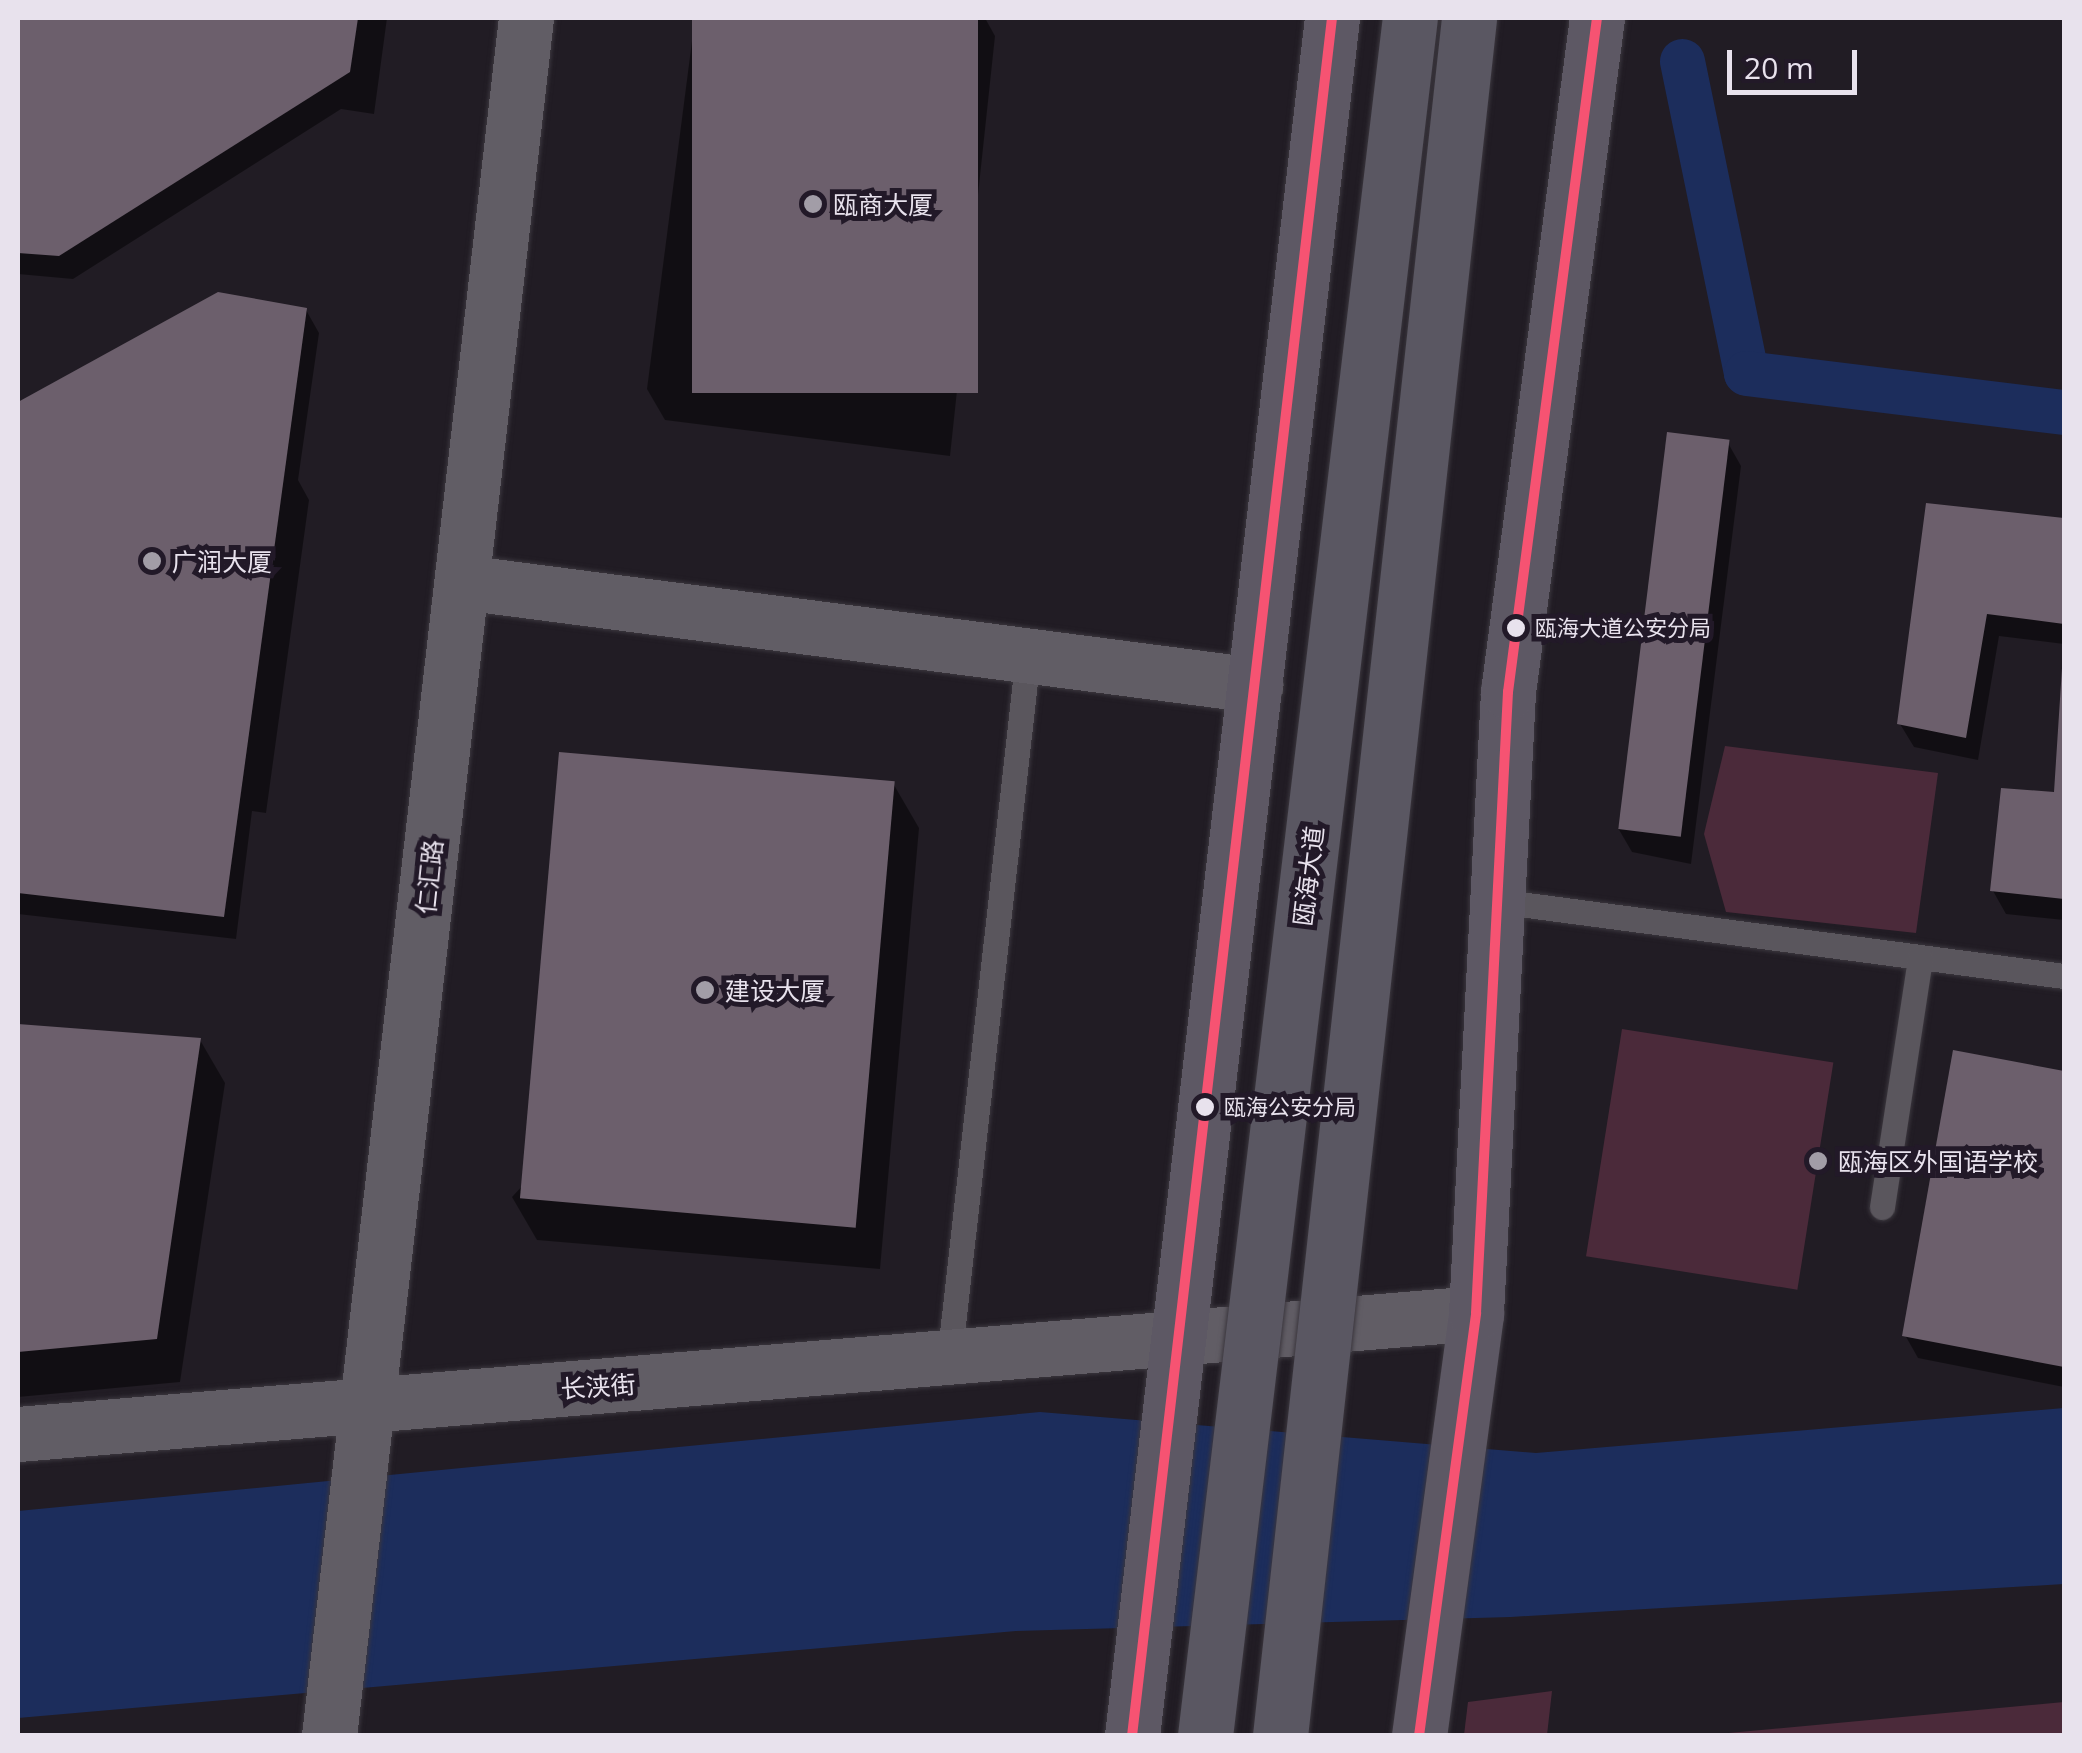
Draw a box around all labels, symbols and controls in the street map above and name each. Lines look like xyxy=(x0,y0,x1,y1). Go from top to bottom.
scale bar xyxy=(1732,30,1862,92)
text: 20 m xyxy=(1744,47,1814,88)
place label: 瓯商大厦 xyxy=(833,189,933,219)
marker: 瓯商大厦 xyxy=(802,193,824,215)
place label: 广润大厦 xyxy=(172,546,272,576)
marker: 广润大厦 xyxy=(141,550,163,572)
place label: 瓯海大道公安分局 xyxy=(1535,615,1711,641)
marker: 瓯海大道公安分局 xyxy=(1506,618,1526,638)
street label: 瓯海大道 xyxy=(1287,825,1329,927)
street label: 仁汇路 xyxy=(410,838,448,916)
place label: 建设大厦 xyxy=(725,975,825,1005)
marker: 建设大厦 xyxy=(694,979,716,1001)
place label: 瓯海公安分局 xyxy=(1224,1094,1356,1120)
marker: 瓯海公安分局 xyxy=(1195,1097,1215,1117)
place label: 瓯海区外国语学校 xyxy=(1838,1146,2038,1176)
marker: 瓯海区外国语学校 xyxy=(1807,1150,1829,1172)
street label: 长浃街 xyxy=(560,1368,636,1404)

